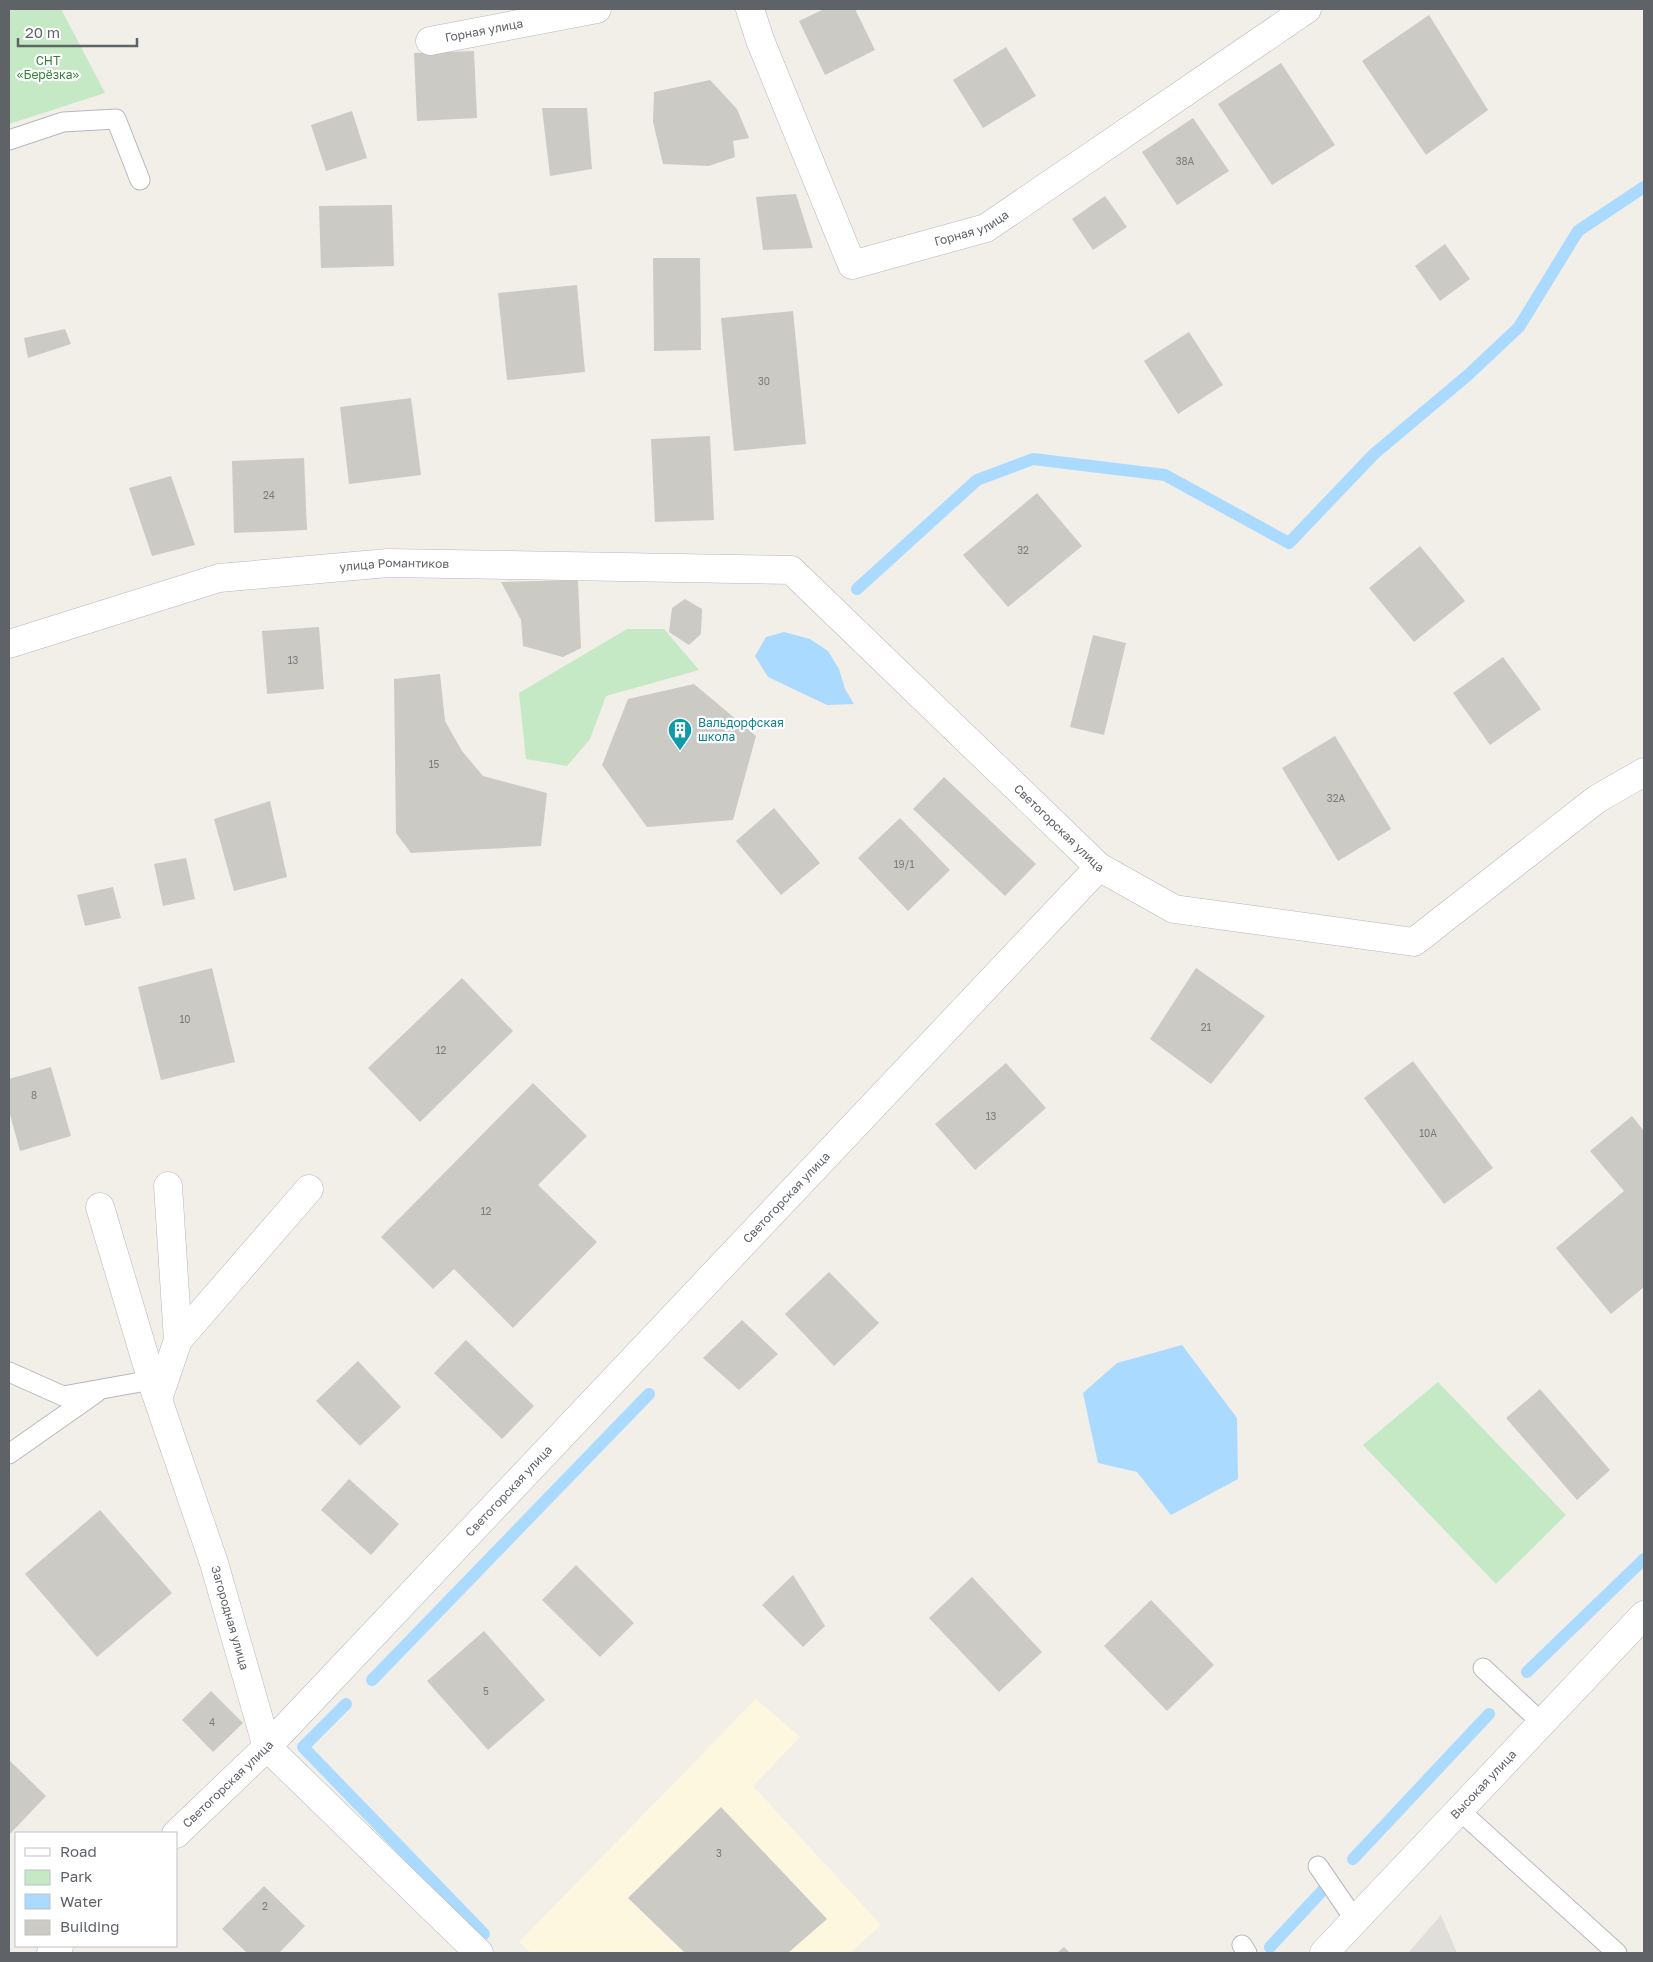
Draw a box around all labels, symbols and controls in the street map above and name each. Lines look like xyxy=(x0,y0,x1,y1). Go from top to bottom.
scale bar xyxy=(18,15,136,47)
street label: Горная улица xyxy=(444,15,524,45)
text: 20 m xyxy=(25,23,60,41)
park label: СНТ «Берёзка» xyxy=(17,53,80,82)
house number: 38А xyxy=(1176,155,1195,167)
street label: Горная улица xyxy=(933,207,1011,249)
house number: 30 xyxy=(758,375,770,387)
house number: 24 xyxy=(263,489,275,501)
house number: 32 xyxy=(1017,544,1029,556)
street label: улица Романтиков xyxy=(339,555,449,574)
house number: 13 xyxy=(288,654,298,666)
place label: Вальдорфская школа xyxy=(698,715,784,744)
building icon: Вальдорфская школа xyxy=(667,717,693,751)
house number: 15 xyxy=(429,758,440,770)
street label: Светогорская улица xyxy=(1011,781,1107,875)
house number: 32А xyxy=(1327,792,1345,804)
house number: 19/1 xyxy=(894,858,914,870)
house number: 10 xyxy=(179,1013,191,1025)
house number: 21 xyxy=(1201,1021,1211,1033)
house number: 12 xyxy=(436,1044,447,1056)
house number: 8 xyxy=(31,1089,37,1101)
house number: 13 xyxy=(986,1110,996,1122)
house number: 10А xyxy=(1419,1127,1437,1139)
street label: Светогорская улица xyxy=(739,1149,833,1246)
house number: 12 xyxy=(481,1205,492,1217)
street label: Светогорская улица xyxy=(462,1442,555,1540)
street label: Загородная улица xyxy=(208,1564,252,1672)
house number: 5 xyxy=(483,1685,489,1697)
house number: 4 xyxy=(209,1716,215,1728)
street label: Светогорская улица xyxy=(179,1737,276,1831)
street label: Высокая улица xyxy=(1447,1747,1519,1822)
legend xyxy=(15,1832,178,1947)
text: Road xyxy=(60,1842,97,1860)
house number: 3 xyxy=(716,1847,722,1859)
text: Park xyxy=(60,1867,93,1885)
text: Water xyxy=(60,1892,103,1910)
house number: 2 xyxy=(262,1900,268,1912)
text: Building xyxy=(60,1917,120,1935)

